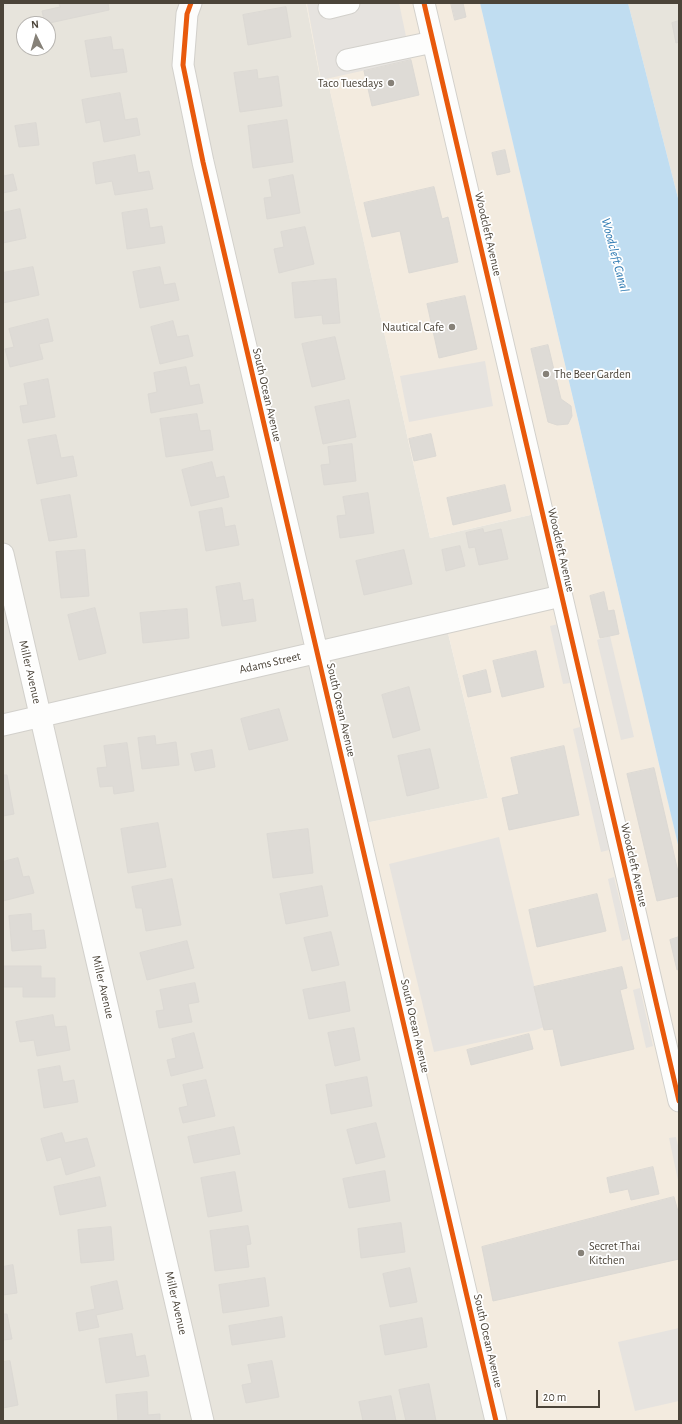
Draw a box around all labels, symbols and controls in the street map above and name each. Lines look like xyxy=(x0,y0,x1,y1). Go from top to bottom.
north arrow xyxy=(16,16,56,56)
text: N xyxy=(31,19,39,30)
place label: Taco Tuesdays xyxy=(318,76,383,90)
marker: Taco Tuesdays xyxy=(386,78,396,88)
street label: Woodcleft Avenue xyxy=(471,191,505,277)
water label: Woodcleft Canal xyxy=(598,216,632,294)
place label: Nautical Cafe xyxy=(382,320,444,334)
marker: Nautical Cafe xyxy=(447,322,457,332)
street label: South Ocean Avenue xyxy=(249,347,285,443)
place label: The Beer Garden xyxy=(554,367,631,381)
marker: The Beer Garden xyxy=(541,369,551,379)
street label: Woodcleft Avenue xyxy=(544,507,578,593)
street label: Miller Avenue xyxy=(16,639,44,705)
street label: Adams Street xyxy=(238,649,302,677)
street label: South Ocean Avenue xyxy=(323,662,359,758)
street label: Woodcleft Avenue xyxy=(617,822,651,908)
street label: Miller Avenue xyxy=(89,954,117,1020)
street label: South Ocean Avenue xyxy=(397,978,433,1074)
place label: Secret Thai Kitchen xyxy=(589,1239,640,1267)
marker: Secret Thai Kitchen xyxy=(576,1248,586,1258)
street label: Miller Avenue xyxy=(162,1270,190,1336)
street label: South Ocean Avenue xyxy=(470,1293,506,1389)
scale bar xyxy=(538,1382,602,1408)
text: 20 m xyxy=(543,1391,566,1403)

